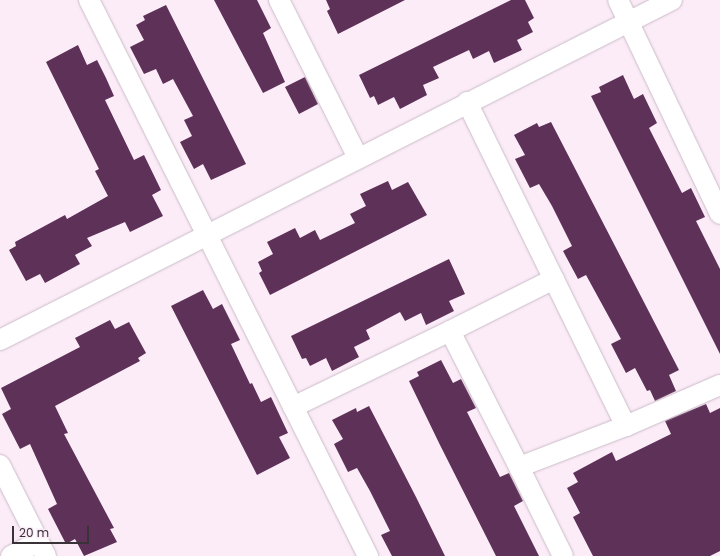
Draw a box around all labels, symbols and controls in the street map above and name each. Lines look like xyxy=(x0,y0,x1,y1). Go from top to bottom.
scale bar xyxy=(14,518,91,544)
text: 20 m xyxy=(19,524,49,541)

